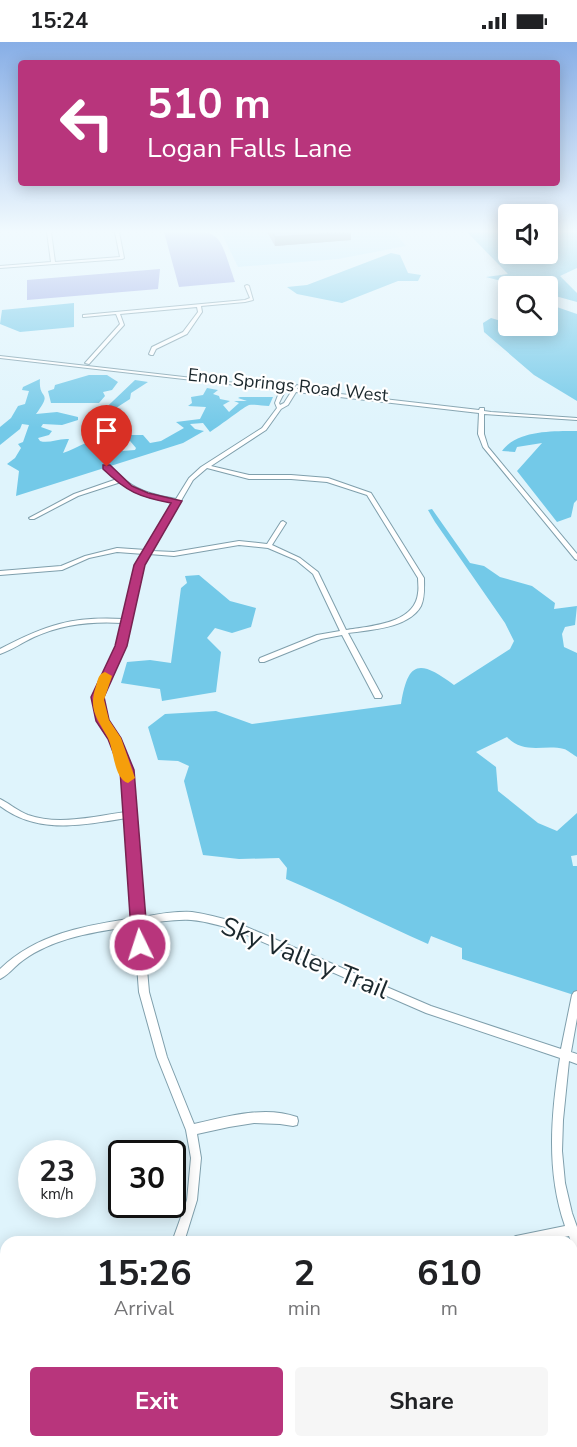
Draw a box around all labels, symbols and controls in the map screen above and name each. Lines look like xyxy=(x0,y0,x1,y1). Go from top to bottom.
text: 15:24 xyxy=(30,6,88,36)
text: 510 m xyxy=(147,76,271,133)
icon: left xyxy=(48,84,126,162)
text: Logan Falls Lane xyxy=(147,130,352,167)
map controls xyxy=(498,204,558,336)
button: sound xyxy=(498,204,558,264)
button: search xyxy=(498,276,558,336)
street label: Enon Springs Road West xyxy=(187,363,390,408)
pin xyxy=(81,405,132,467)
icon: arrive xyxy=(90,414,123,447)
street label: Sky Valley Trail xyxy=(216,908,394,1008)
position arrow xyxy=(108,913,172,977)
speed limit sign: 30 xyxy=(108,1140,186,1218)
text: 23 xyxy=(39,1151,75,1192)
text: km/h xyxy=(40,1184,74,1204)
text: 15:26 xyxy=(96,1249,192,1298)
text: 2 xyxy=(293,1249,315,1298)
text: 610 xyxy=(417,1249,482,1298)
text: Arrival xyxy=(114,1295,174,1322)
text: min xyxy=(288,1295,321,1322)
text: m xyxy=(441,1295,458,1322)
button: Exit xyxy=(30,1367,283,1436)
button: Share xyxy=(295,1367,548,1436)

